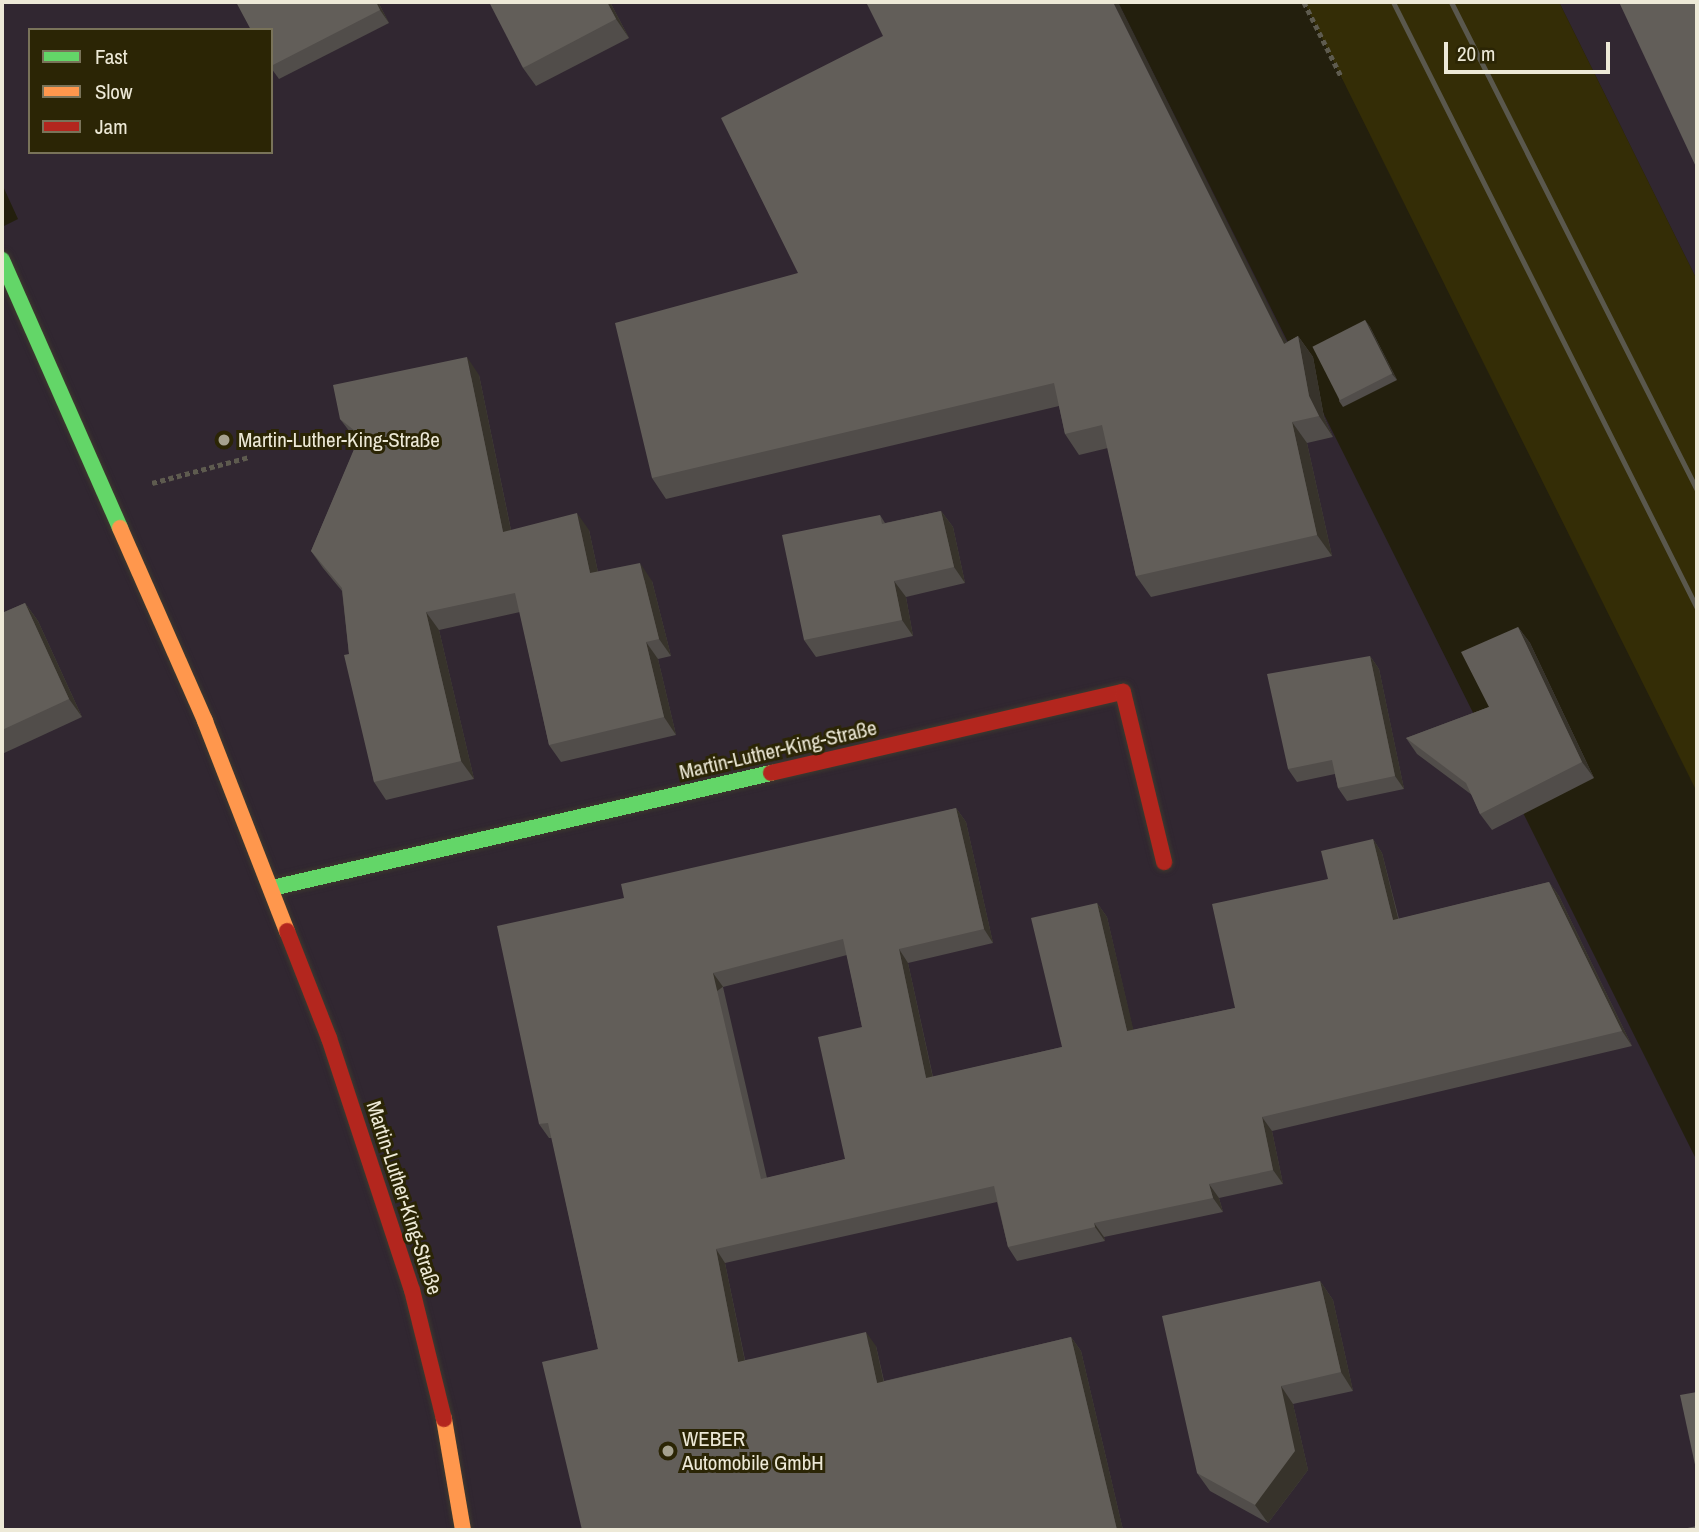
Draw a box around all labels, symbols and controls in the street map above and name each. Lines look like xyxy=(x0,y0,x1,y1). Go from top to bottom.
legend xyxy=(28,28,273,154)
scale bar xyxy=(1447,28,1613,72)
text: 20 m xyxy=(1457,39,1495,68)
text: Fast xyxy=(95,42,128,71)
text: Slow xyxy=(95,77,132,106)
text: Jam xyxy=(95,112,128,141)
place label: Martin-Luther-King-Straße xyxy=(238,427,440,453)
marker: Martin-Luther-King-Straße xyxy=(216,432,232,448)
street label: Martin-Luther-King-Straße xyxy=(677,715,879,785)
street label: Martin-Luther-King-Straße xyxy=(361,1098,447,1298)
place label: WEBER Automobile GmbH xyxy=(682,1426,824,1476)
marker: WEBER Automobile GmbH xyxy=(660,1443,676,1459)

